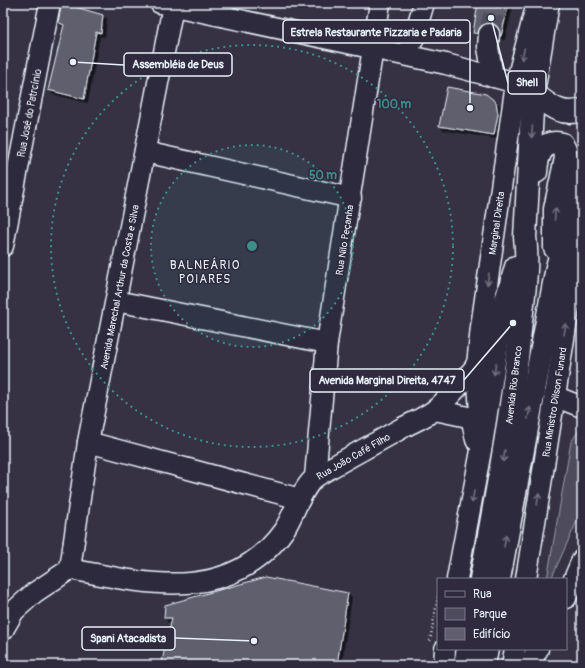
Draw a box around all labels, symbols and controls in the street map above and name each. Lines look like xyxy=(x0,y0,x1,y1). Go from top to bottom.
callout: Estrela Restaurante Pizzaria e Padaria xyxy=(283,20,470,43)
text: Estrela Restaurante Pizzaria e Padaria xyxy=(290,26,462,39)
one-way arrow xyxy=(519,48,527,61)
callout: Assembléia de Deus xyxy=(124,53,232,76)
text: Assembléia de Deus xyxy=(132,58,224,71)
street label: Rua José do Patrcínio xyxy=(16,67,45,158)
callout: Shell xyxy=(508,71,546,94)
text: Shell xyxy=(516,76,538,89)
text: 100 m xyxy=(377,97,412,112)
one-way arrow xyxy=(528,125,535,138)
text: 50 m xyxy=(309,168,337,183)
street label: Marginal Direita xyxy=(487,190,507,256)
street label: Avenida Marechal Arthur da Costa e Silva xyxy=(98,203,142,371)
street label: Rua Nilo Peçanha xyxy=(334,204,357,276)
one-way arrow xyxy=(552,208,559,221)
centre of rings xyxy=(245,239,259,253)
district label: BALNEÁRIO POIARES xyxy=(170,257,240,287)
one-way arrow xyxy=(484,272,492,285)
one-way arrow xyxy=(561,323,569,336)
street label: Avenida Rio Branco xyxy=(503,345,525,425)
street label: Rua Ministro Dilson Funard xyxy=(540,346,570,458)
one-way arrow xyxy=(491,362,499,375)
callout: Avenida Marginal Direita, 4747 xyxy=(310,369,464,392)
text: Avenida Marginal Direita, 4747 xyxy=(318,374,456,387)
one-way arrow xyxy=(525,407,533,420)
street label: Rua João Café Filho xyxy=(315,431,393,483)
one-way arrow xyxy=(500,449,508,462)
one-way arrow xyxy=(468,490,476,503)
one-way arrow xyxy=(534,493,542,506)
one-way arrow xyxy=(502,534,510,547)
legend xyxy=(437,578,567,650)
text: Rua xyxy=(473,587,492,602)
text: Parque xyxy=(473,607,507,622)
callout: Spani Atacadista xyxy=(82,627,175,650)
text: Edifício xyxy=(473,627,511,642)
text: Spani Atacadista xyxy=(90,632,166,645)

